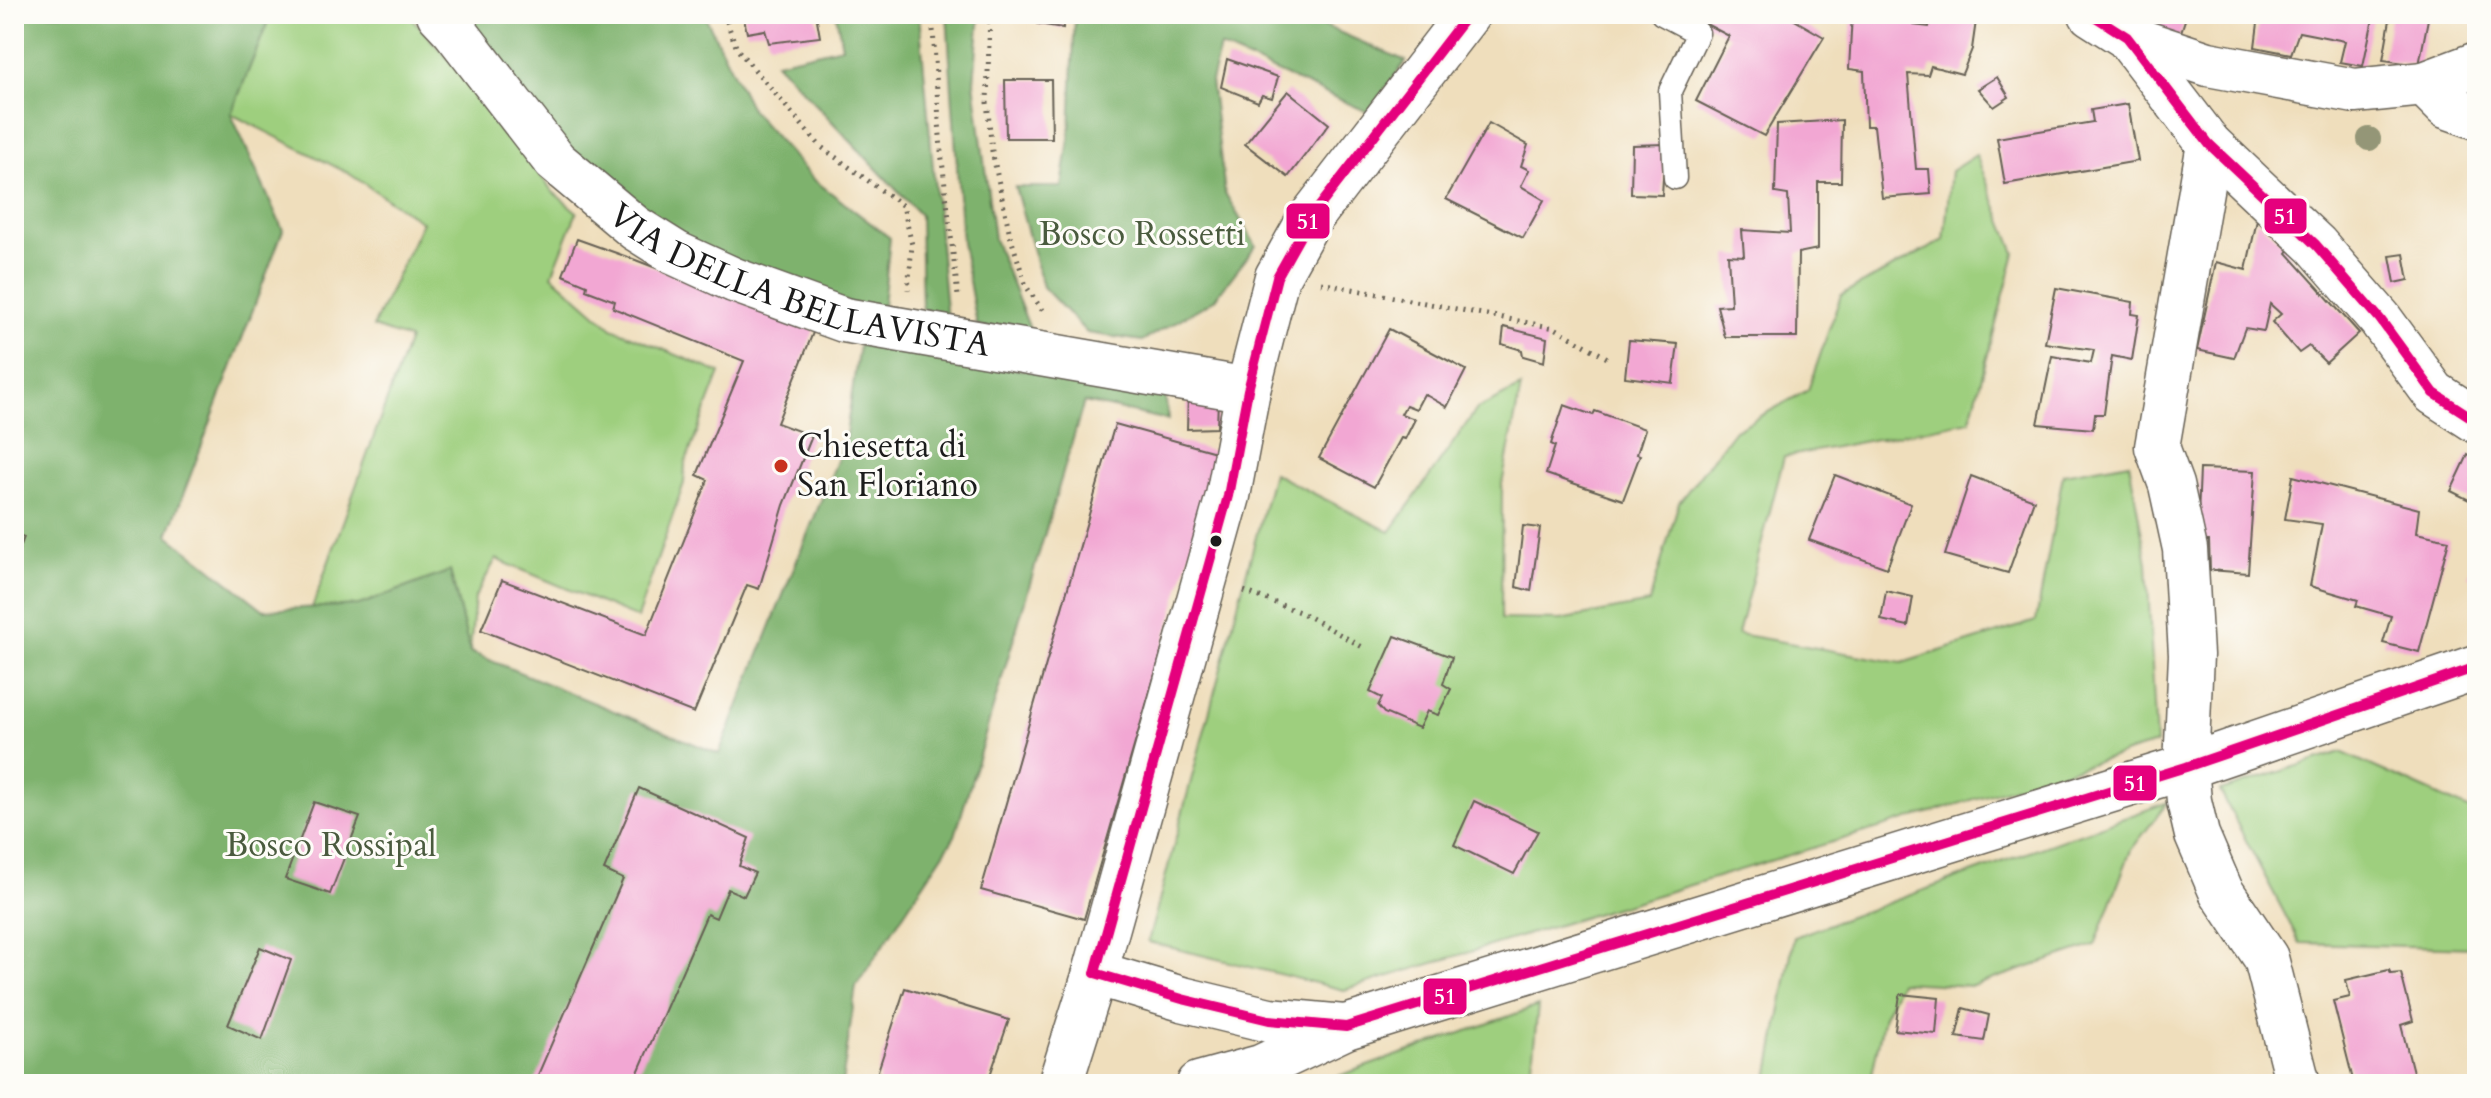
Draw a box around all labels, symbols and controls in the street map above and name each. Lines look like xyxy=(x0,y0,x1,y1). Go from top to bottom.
street label: VIA DELLA BELLAVISTA xyxy=(598,192,994,368)
line badge: 51 xyxy=(2263,197,2308,235)
line badge: 51 xyxy=(1285,202,1331,240)
text: 51 xyxy=(2274,202,2296,232)
text: 51 xyxy=(1297,207,1319,237)
park label: Bosco Rossetti xyxy=(1038,211,1246,257)
place label: Chiesetta di San Floriano xyxy=(797,423,978,508)
marker: Chiesetta di San Floriano xyxy=(772,457,790,475)
unlabelled marker xyxy=(1208,533,1224,549)
line badge: 51 xyxy=(2112,764,2158,802)
text: 51 xyxy=(2124,769,2146,799)
park label: Bosco Rossipal xyxy=(225,822,437,868)
line badge: 51 xyxy=(1422,977,1468,1016)
text: 51 xyxy=(1434,982,1456,1012)

